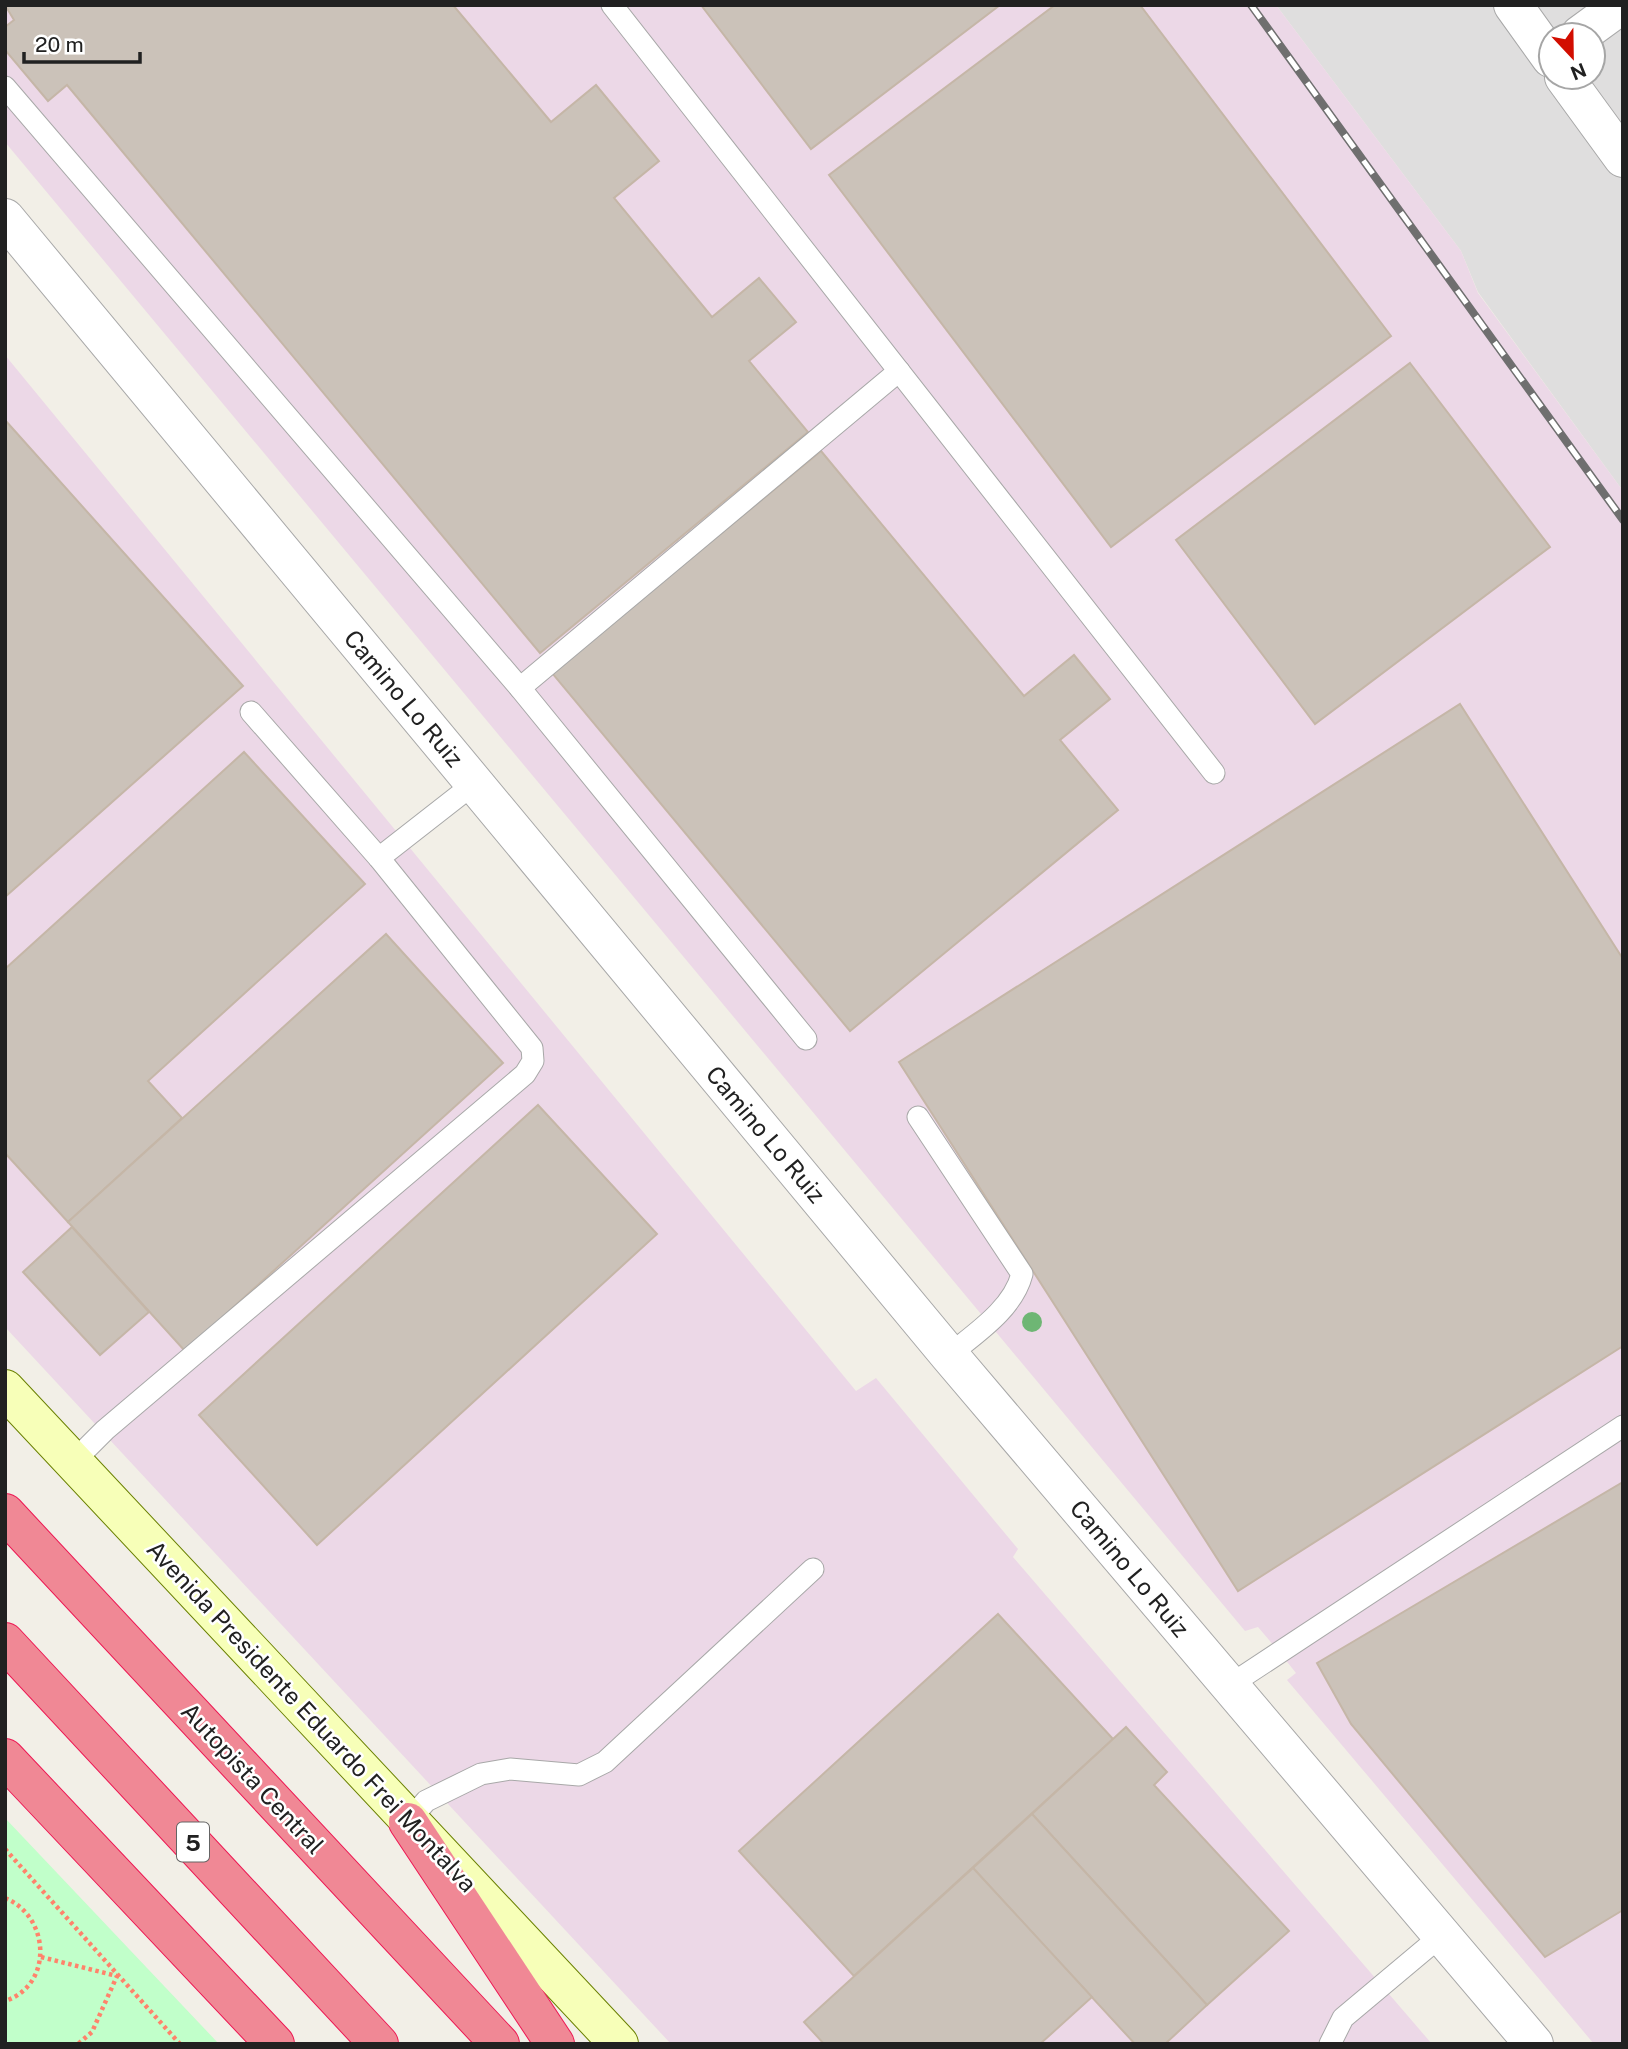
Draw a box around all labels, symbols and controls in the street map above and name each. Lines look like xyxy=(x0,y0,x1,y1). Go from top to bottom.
scale bar xyxy=(24,21,140,65)
north arrow xyxy=(1537,21,1607,91)
text: 20 m xyxy=(35,32,84,57)
text: N xyxy=(1567,59,1589,85)
street label: Camino Lo Ruiz xyxy=(339,624,469,772)
street label: Camino Lo Ruiz xyxy=(701,1060,831,1208)
street label: Camino Lo Ruiz xyxy=(1065,1494,1195,1642)
street label: Avenida Presidente Eduardo Frei Montalva xyxy=(141,1535,483,1897)
street label: Autopista Central xyxy=(176,1697,330,1859)
road number: 5 xyxy=(177,1823,209,1862)

